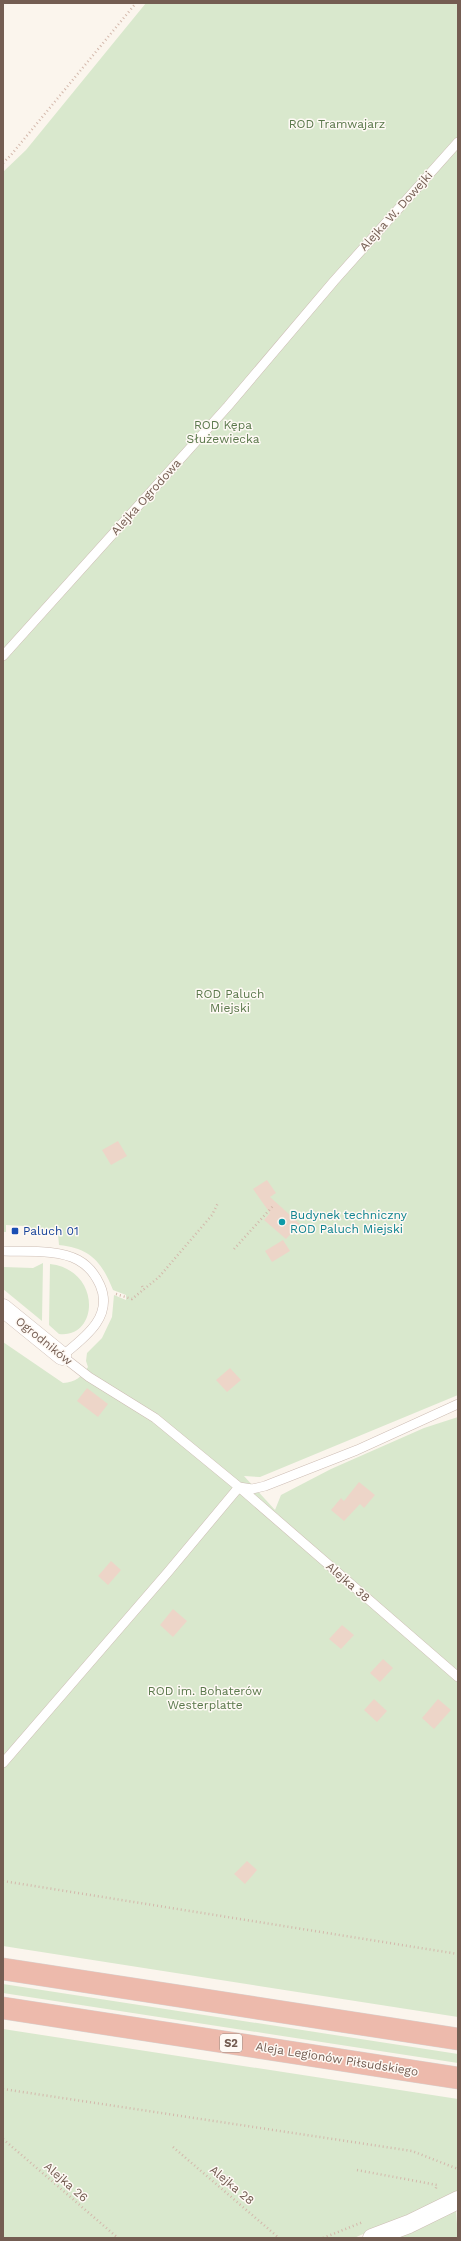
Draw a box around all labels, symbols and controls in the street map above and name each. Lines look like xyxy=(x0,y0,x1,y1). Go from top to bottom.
park label: ROD Tramwajarz xyxy=(289,117,385,131)
street label: Alejka W. Dowejki xyxy=(357,168,435,254)
park label: ROD Kępa Służewiecka xyxy=(187,418,260,446)
street label: Alejka Ogrodowa xyxy=(108,456,184,538)
park label: ROD Paluch Miejski xyxy=(196,987,264,1015)
place label: Budynek techniczny ROD Paluch Miejski xyxy=(290,1208,408,1236)
marker: Budynek techniczny ROD Paluch Miejski xyxy=(277,1217,287,1227)
place label: Paluch 01 xyxy=(23,1224,79,1238)
marker: Paluch 01 xyxy=(10,1226,20,1236)
street label: Ogrodników xyxy=(13,1314,75,1368)
street label: Alejka 38 xyxy=(323,1559,373,1605)
park label: ROD im. Bohaterów Westerplatte xyxy=(148,1684,262,1712)
road number: S2 xyxy=(220,2034,242,2052)
street label: Aleja Legionów Piłsudskiego xyxy=(255,2039,419,2079)
street label: Alejka 26 xyxy=(41,2159,91,2205)
street label: Alejka 28 xyxy=(207,2162,257,2208)

